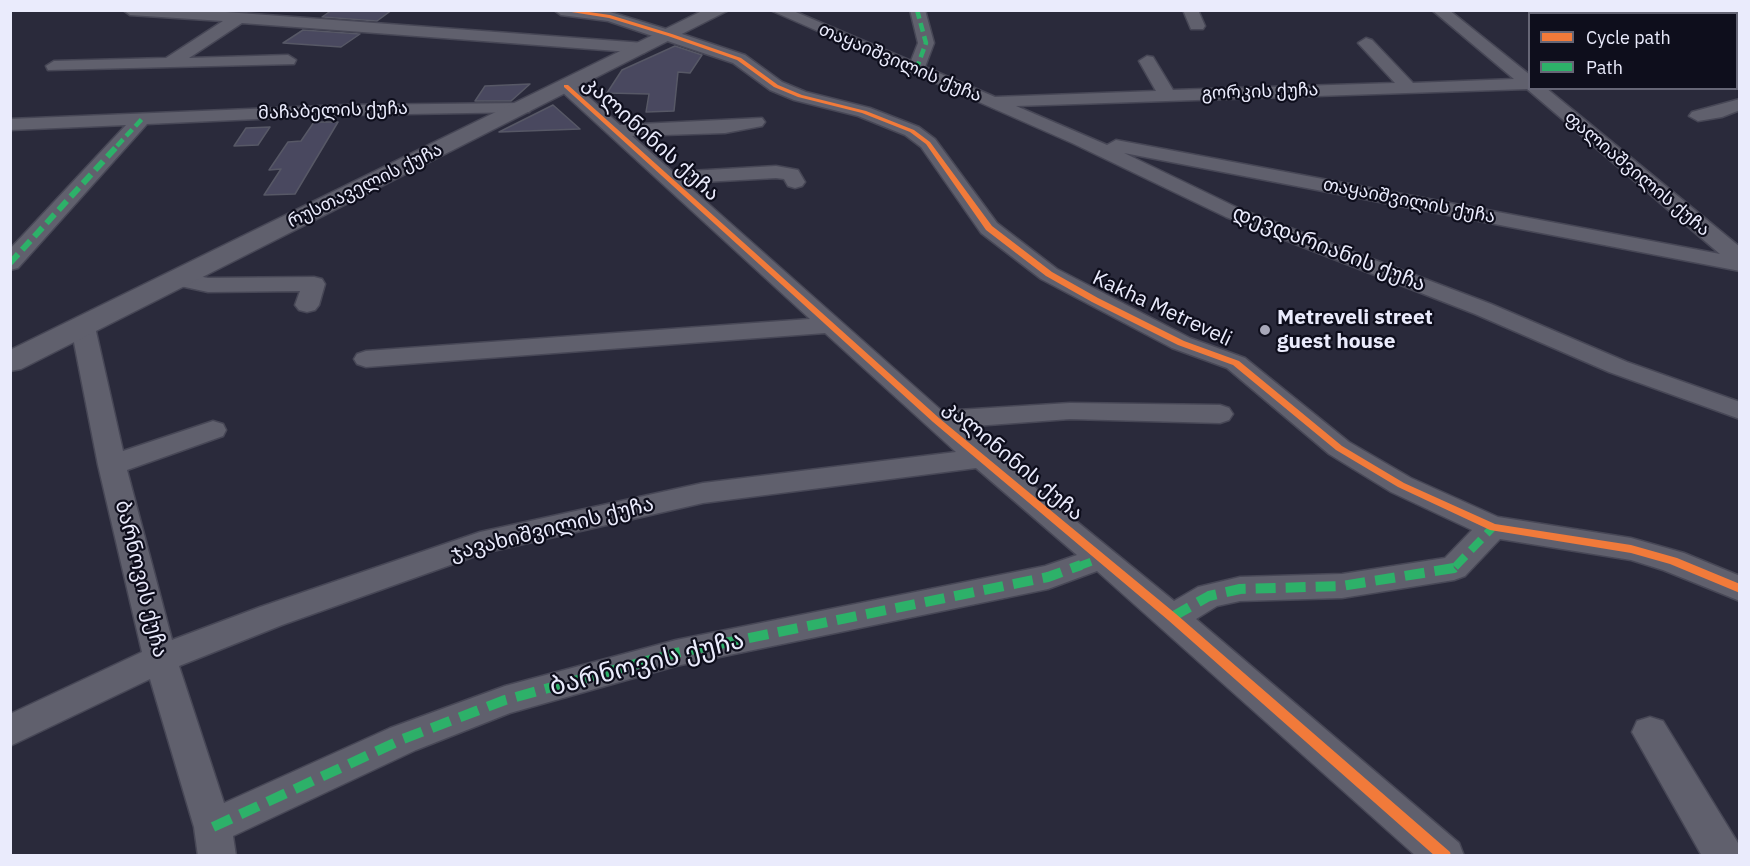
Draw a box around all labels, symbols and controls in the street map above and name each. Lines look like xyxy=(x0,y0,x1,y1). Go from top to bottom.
legend xyxy=(1528,12,1738,90)
street label: თაყაიშვილის ქუჩა xyxy=(815,19,985,107)
text: Cycle path xyxy=(1586,26,1671,49)
text: Path xyxy=(1586,56,1623,79)
street label: კალინინის ქუჩა xyxy=(578,71,724,207)
street label: გორკის ქუჩა xyxy=(1201,79,1319,105)
street label: მაჩაბელის ქუჩა xyxy=(258,98,408,124)
street label: ფალიაშვილის ქუჩა xyxy=(1560,107,1714,241)
street label: რუსთაველის ქუჩა xyxy=(284,139,446,233)
street label: თაყაიშვილის ქუჩა xyxy=(1321,174,1497,228)
street label: დევდარიანის ქუჩა xyxy=(1229,201,1429,297)
street label: Kakha Metreveli xyxy=(1088,266,1236,352)
place label: Metreveli street guest house xyxy=(1277,305,1433,355)
marker: Metreveli street guest house xyxy=(1258,323,1272,337)
street label: კალინინის ქუჩა xyxy=(938,395,1088,527)
street label: ჯავახიშვილის ქუჩა xyxy=(448,491,656,567)
street label: ბარნოვის ქუჩა xyxy=(109,498,173,660)
street label: ბარნოვის ქუჩა xyxy=(546,625,748,703)

